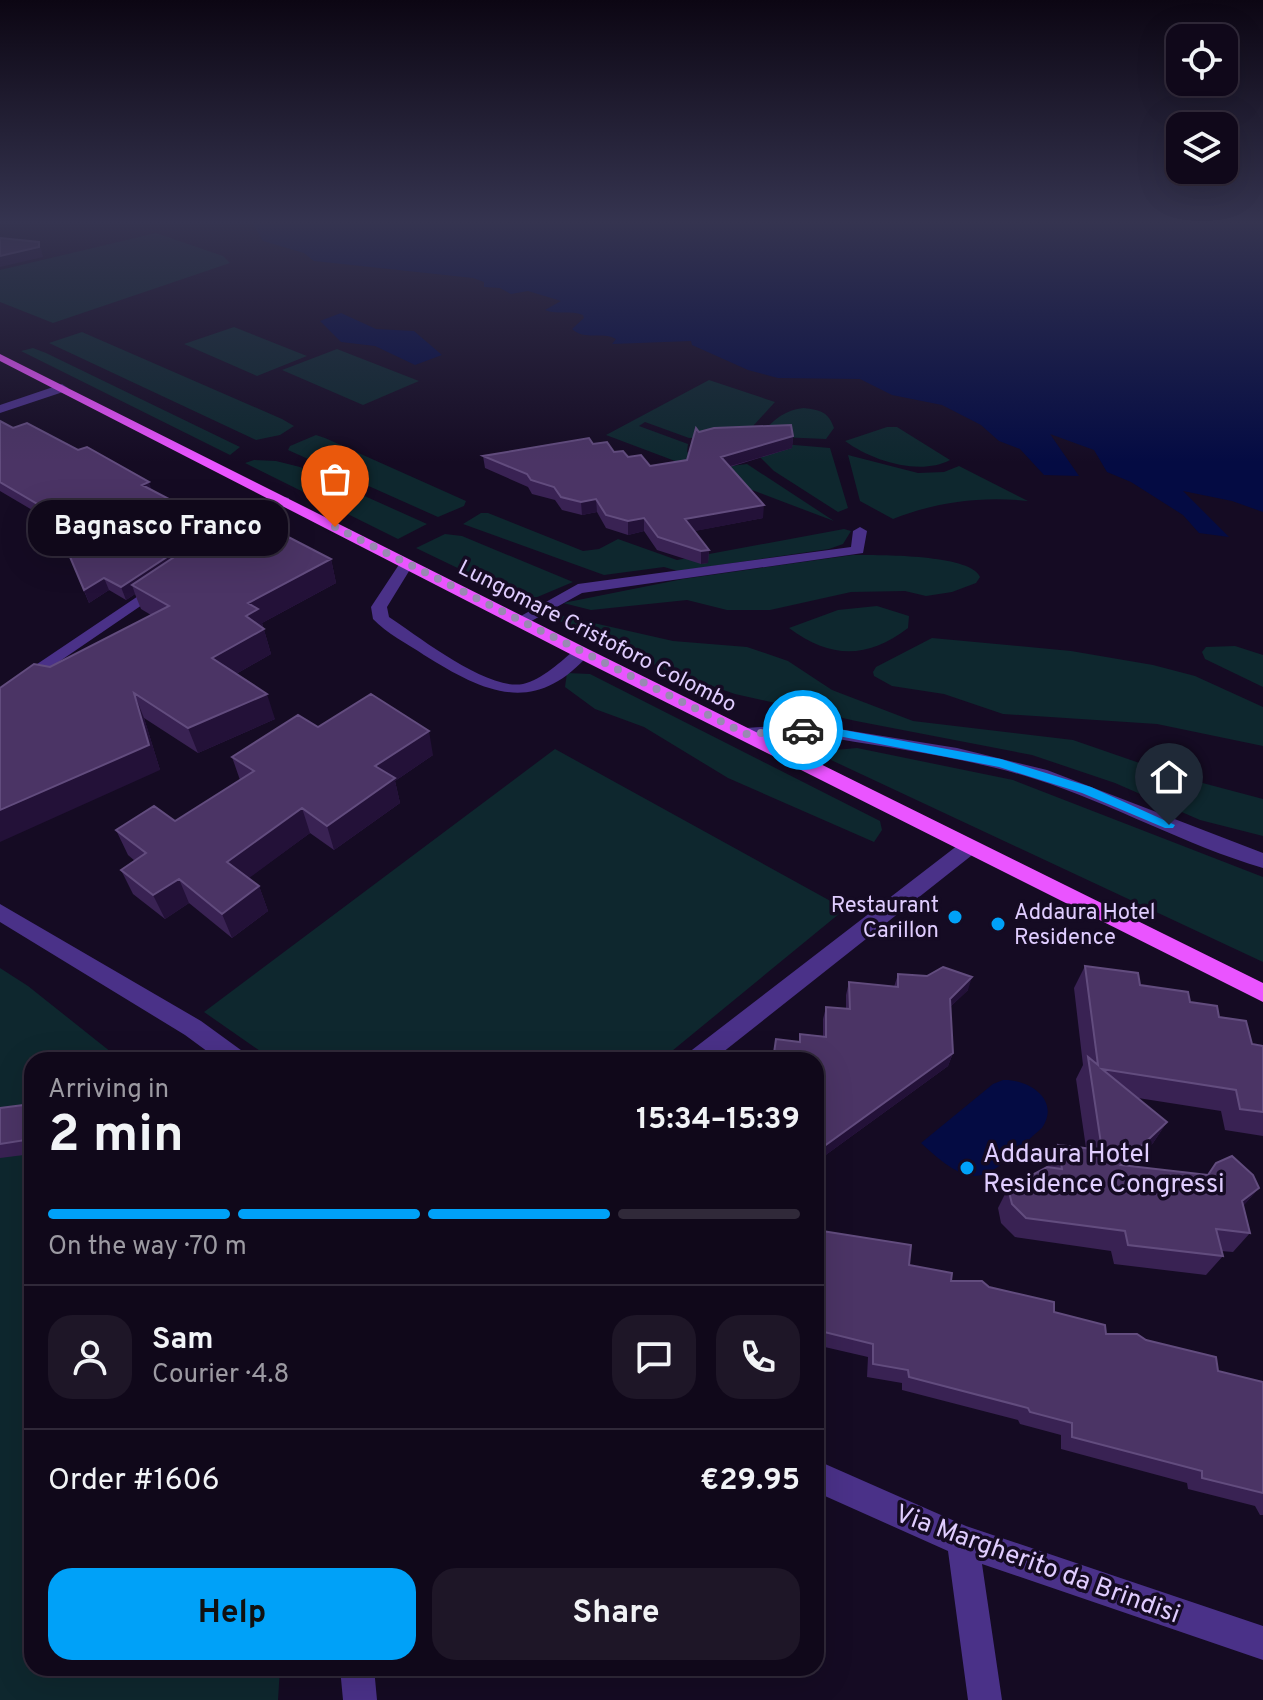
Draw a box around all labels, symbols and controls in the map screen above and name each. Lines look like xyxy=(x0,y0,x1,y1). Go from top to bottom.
map controls xyxy=(1166,24,1238,184)
button: locate xyxy=(1166,24,1238,96)
button: layers xyxy=(1166,112,1238,184)
pin xyxy=(301,445,369,527)
icon: bag xyxy=(313,457,357,501)
callout: Bagnasco Franco xyxy=(27,499,287,555)
text: Bagnasco Franco xyxy=(54,511,262,544)
street label: Lungomare Cristoforo Colombo xyxy=(453,555,741,719)
courier xyxy=(763,690,843,770)
icon: car xyxy=(781,708,825,752)
pin xyxy=(1135,743,1203,825)
icon: home xyxy=(1147,755,1191,799)
place label: Restaurant Carillon xyxy=(831,893,939,945)
place label: Addaura Hotel Residence xyxy=(1014,900,1156,952)
marker: Restaurant Carillon xyxy=(946,908,964,926)
marker: Addaura Hotel Residence xyxy=(989,915,1007,933)
text: Arriving in xyxy=(48,1074,169,1107)
text: 15:34–15:39 xyxy=(636,1102,800,1139)
text: 2 min xyxy=(48,1104,184,1170)
place label: Addaura Hotel Residence Congressi xyxy=(983,1139,1225,1202)
marker: Addaura Hotel Residence Congressi xyxy=(958,1159,976,1177)
text: On the way · 70 m xyxy=(48,1231,247,1264)
button: person xyxy=(48,1315,132,1399)
button: chat xyxy=(612,1315,696,1399)
button: phone xyxy=(716,1315,800,1399)
text: Sam xyxy=(152,1322,214,1359)
text: Courier · 4.8 xyxy=(152,1359,289,1392)
text: Order #1606 xyxy=(48,1463,220,1500)
text: €29.95 xyxy=(700,1463,800,1500)
street label: Via Margherito da Brindisi xyxy=(890,1498,1184,1632)
button: Help xyxy=(48,1568,416,1660)
button: Share xyxy=(432,1568,800,1660)

